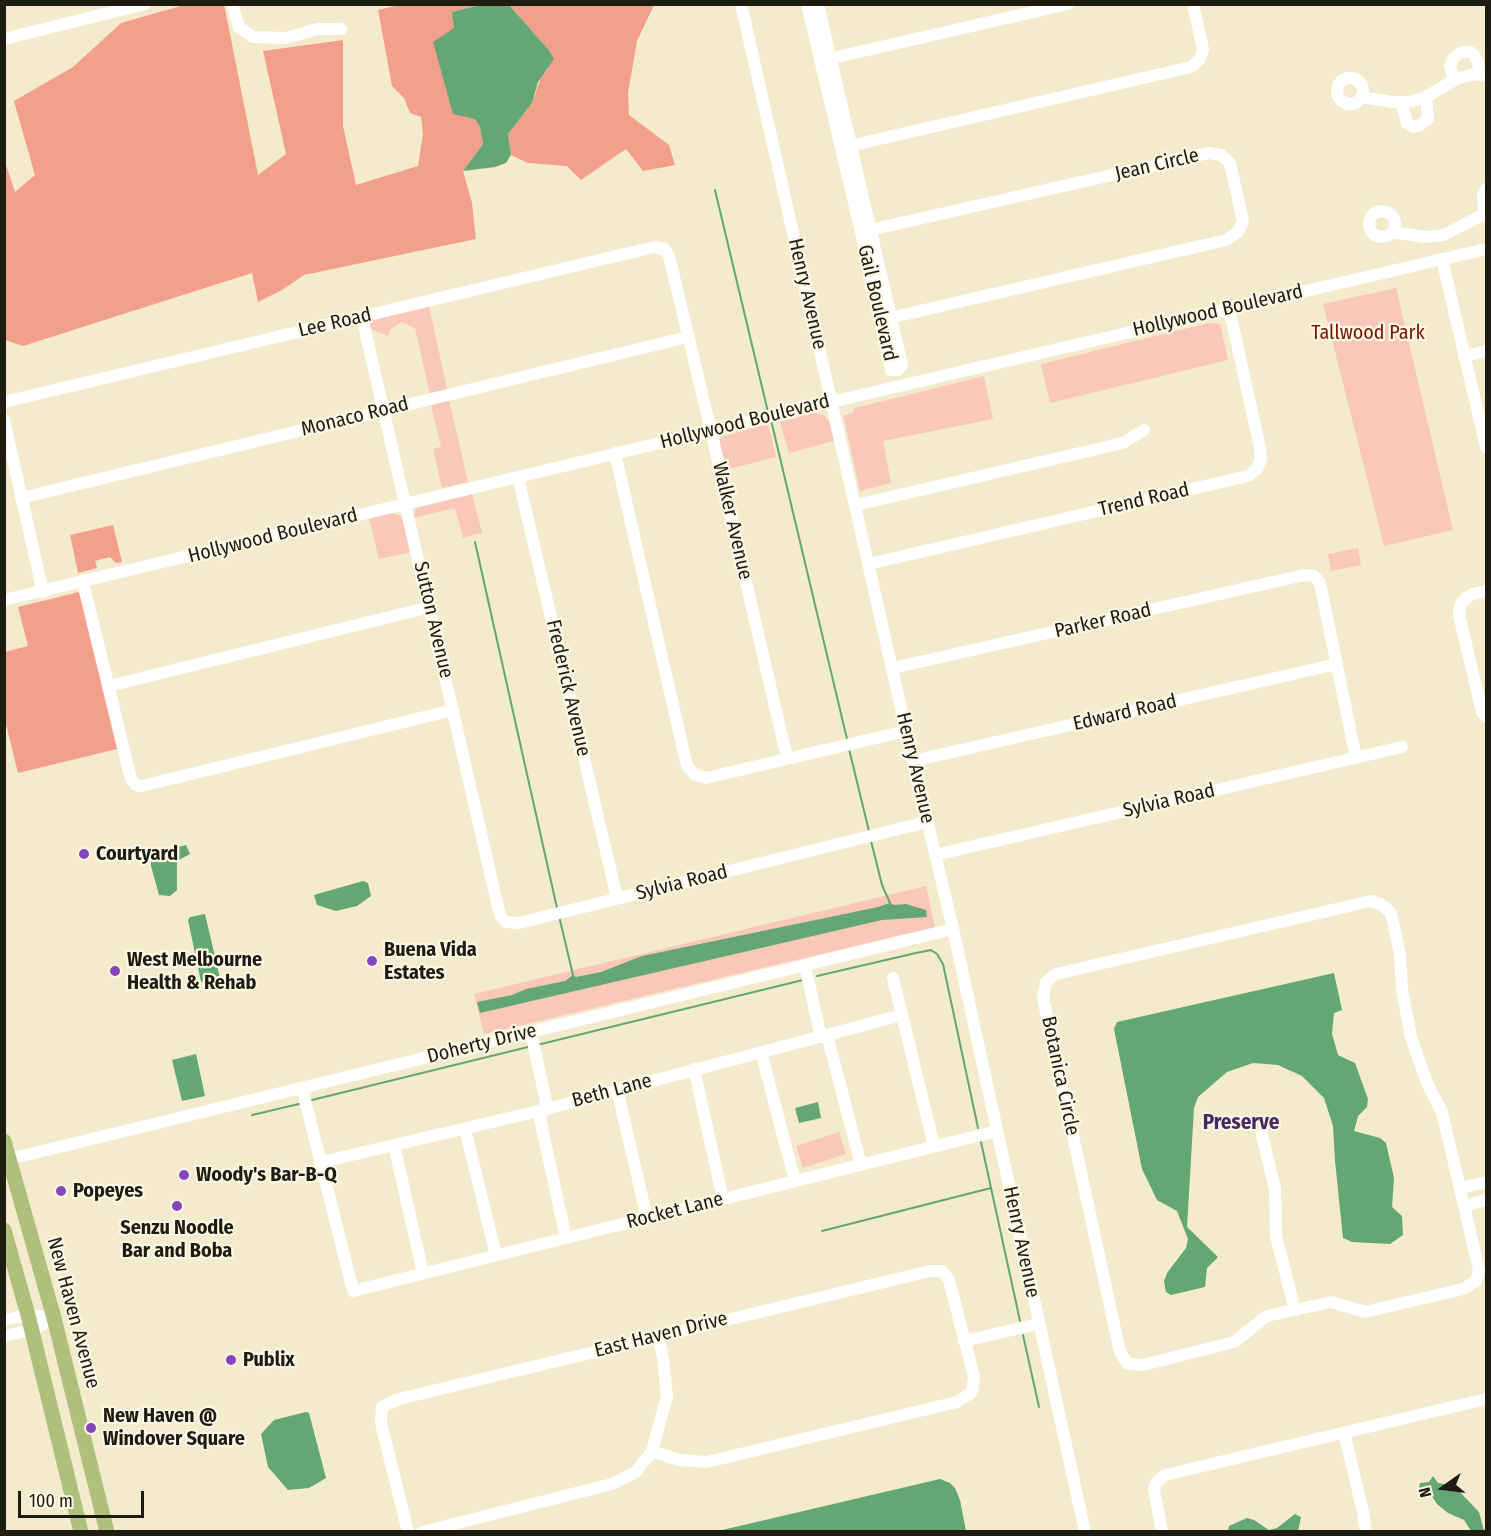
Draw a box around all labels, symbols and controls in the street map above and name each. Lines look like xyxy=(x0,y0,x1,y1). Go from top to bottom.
street label: Jean Circle xyxy=(1113,144,1201,186)
street label: Henry Avenue xyxy=(783,236,831,352)
street label: Gail Boulevard xyxy=(852,242,902,364)
street label: Hollywood Boulevard xyxy=(1131,280,1305,342)
street label: Lee Road xyxy=(296,303,374,343)
park label: Tallwood Park xyxy=(1311,321,1425,345)
street label: Hollywood Boulevard xyxy=(658,389,832,455)
street label: Monaco Road xyxy=(299,392,411,442)
street label: Walker Avenue xyxy=(707,460,757,582)
street label: Trend Road xyxy=(1096,478,1192,522)
street label: Hollywood Boulevard xyxy=(186,503,360,569)
street label: Sutton Avenue xyxy=(408,559,458,681)
street label: Parker Road xyxy=(1052,598,1154,644)
street label: Frederick Avenue xyxy=(541,617,595,759)
street label: Edward Road xyxy=(1071,689,1179,737)
street label: Henry Avenue xyxy=(891,710,939,826)
street label: Sylvia Road xyxy=(1121,779,1217,823)
place label: Courtyard xyxy=(96,842,178,866)
marker: Courtyard xyxy=(77,847,91,861)
street label: Sylvia Road xyxy=(634,860,730,906)
place label: Buena Vida Estates xyxy=(384,938,477,985)
place label: West Melbourne Health & Rehab xyxy=(127,948,262,995)
marker: Buena Vida Estates xyxy=(365,954,379,968)
marker: West Melbourne Health & Rehab xyxy=(108,964,122,978)
street label: Botanica Circle xyxy=(1036,1014,1084,1138)
street label: Doherty Drive xyxy=(425,1019,539,1069)
street label: Beth Lane xyxy=(570,1069,654,1113)
district label: Preserve xyxy=(1203,1110,1279,1136)
place label: Woody's Bar-B-Q xyxy=(196,1163,337,1187)
marker: Woody's Bar-B-Q xyxy=(177,1168,191,1182)
place label: Popeyes xyxy=(73,1179,143,1203)
marker: Popeyes xyxy=(54,1184,68,1198)
street label: Henry Avenue xyxy=(997,1184,1045,1300)
street label: Rocket Lane xyxy=(624,1187,726,1235)
marker: Senzu Noodle Bar and Boba xyxy=(170,1199,184,1213)
place label: Senzu Noodle Bar and Boba xyxy=(120,1216,234,1263)
street label: New Haven Avenue xyxy=(41,1235,105,1391)
street label: East Haven Drive xyxy=(592,1307,730,1363)
place label: Publix xyxy=(243,1348,295,1372)
marker: Publix xyxy=(224,1353,238,1367)
place label: New Haven @ Windover Square xyxy=(103,1404,245,1451)
marker: New Haven @ Windover Square xyxy=(84,1421,98,1435)
north arrow xyxy=(1413,1458,1473,1518)
scale bar xyxy=(21,1479,147,1517)
text: N xyxy=(1415,1486,1435,1499)
text: 100 m xyxy=(29,1490,73,1512)

